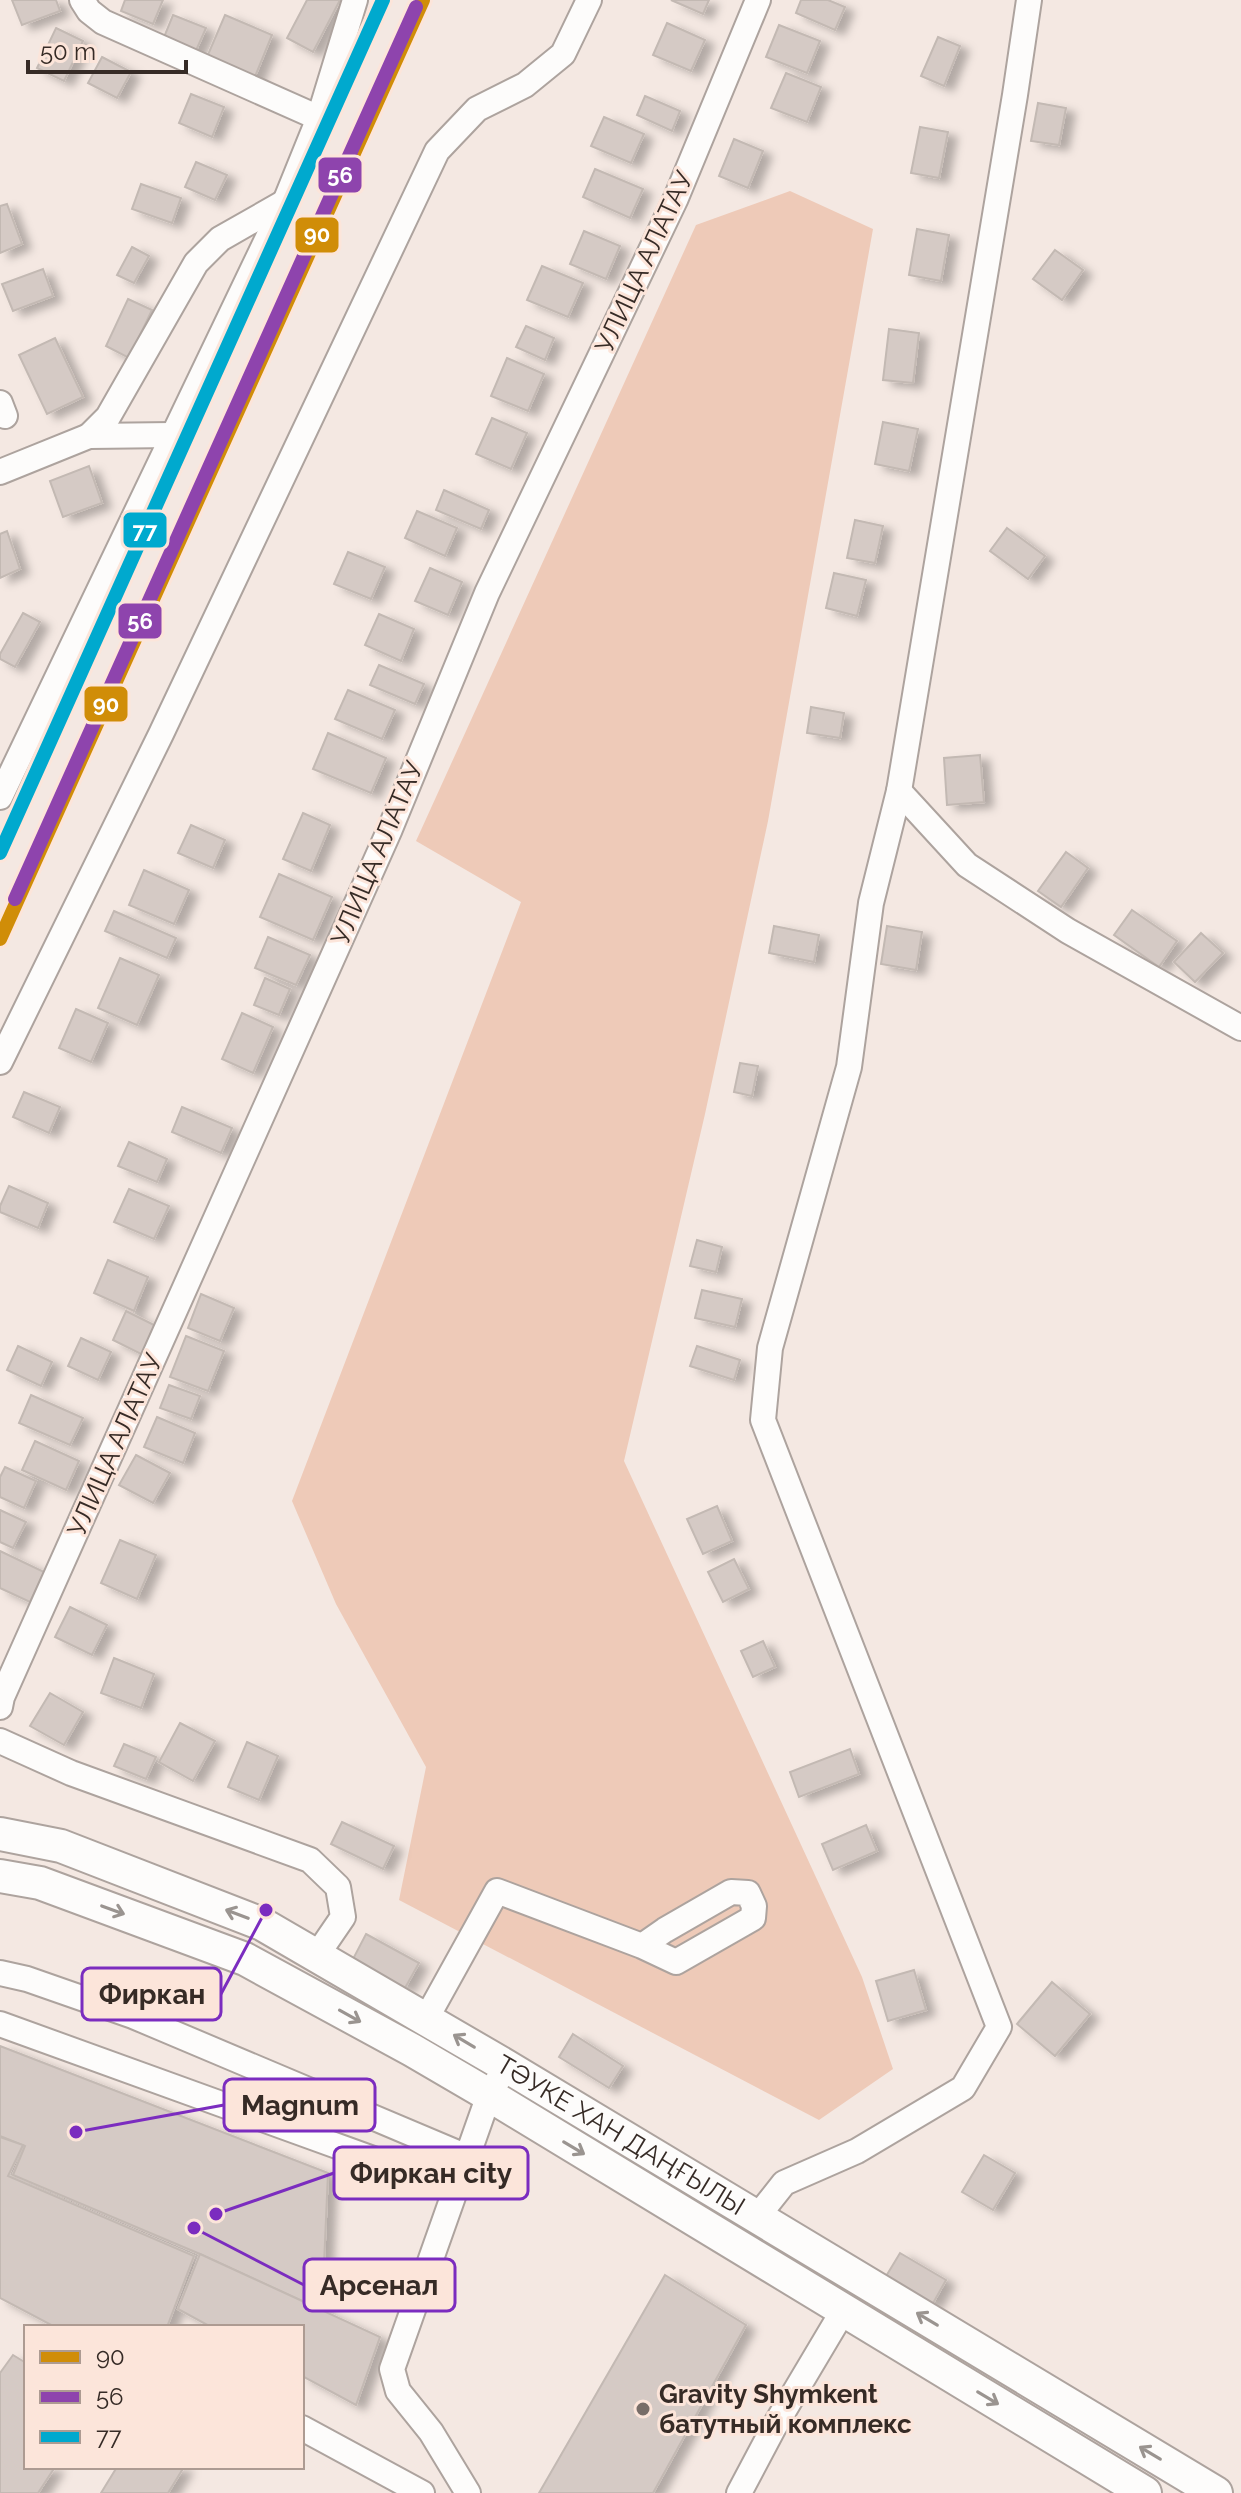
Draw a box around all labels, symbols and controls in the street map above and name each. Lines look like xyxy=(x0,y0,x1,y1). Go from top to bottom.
scale bar xyxy=(28,24,186,74)
text: 50 m xyxy=(40,37,96,66)
line badge: 56 xyxy=(317,156,363,194)
text: 56 xyxy=(327,162,353,188)
street label: УЛИЦА АЛАТАУ xyxy=(589,166,699,357)
line badge: 90 xyxy=(294,216,340,254)
text: 90 xyxy=(304,221,330,247)
line badge: 77 xyxy=(122,511,168,549)
text: 77 xyxy=(133,517,158,543)
line badge: 56 xyxy=(117,602,163,640)
text: 56 xyxy=(127,608,153,634)
line badge: 90 xyxy=(83,685,129,723)
text: 90 xyxy=(93,691,119,717)
street label: УЛИЦА АЛАТАУ xyxy=(325,756,430,949)
street label: УЛИЦА АЛАТАУ xyxy=(61,1348,169,1541)
one-way arrow xyxy=(100,1904,125,1918)
one-way arrow xyxy=(225,1906,250,1920)
callout: Фиркан xyxy=(82,1968,221,2020)
text: Фиркан xyxy=(99,1978,205,2011)
one-way arrow xyxy=(338,2008,361,2024)
one-way arrow xyxy=(452,2033,476,2048)
street label: ТӘУКЕ ХАН ДАҢҒЫЛЫ xyxy=(491,2049,750,2221)
callout: Magnum xyxy=(224,2079,375,2131)
text: Magnum xyxy=(241,2089,359,2122)
one-way arrow xyxy=(562,2140,585,2156)
callout: Фиркан city xyxy=(334,2147,528,2199)
text: Фиркан city xyxy=(350,2157,513,2190)
callout: Арсенал xyxy=(304,2259,455,2311)
text: Арсенал xyxy=(320,2269,438,2302)
one-way arrow xyxy=(916,2311,939,2327)
legend xyxy=(24,2325,304,2469)
text: 90 xyxy=(96,2342,125,2371)
place label: Gravity Shymkent батутный комплекс xyxy=(659,2379,912,2439)
text: 56 xyxy=(96,2382,124,2411)
one-way arrow xyxy=(976,2390,999,2406)
marker: Gravity Shymkent батутный комплекс xyxy=(634,2400,652,2418)
text: 77 xyxy=(96,2422,122,2451)
one-way arrow xyxy=(1139,2445,1162,2461)

